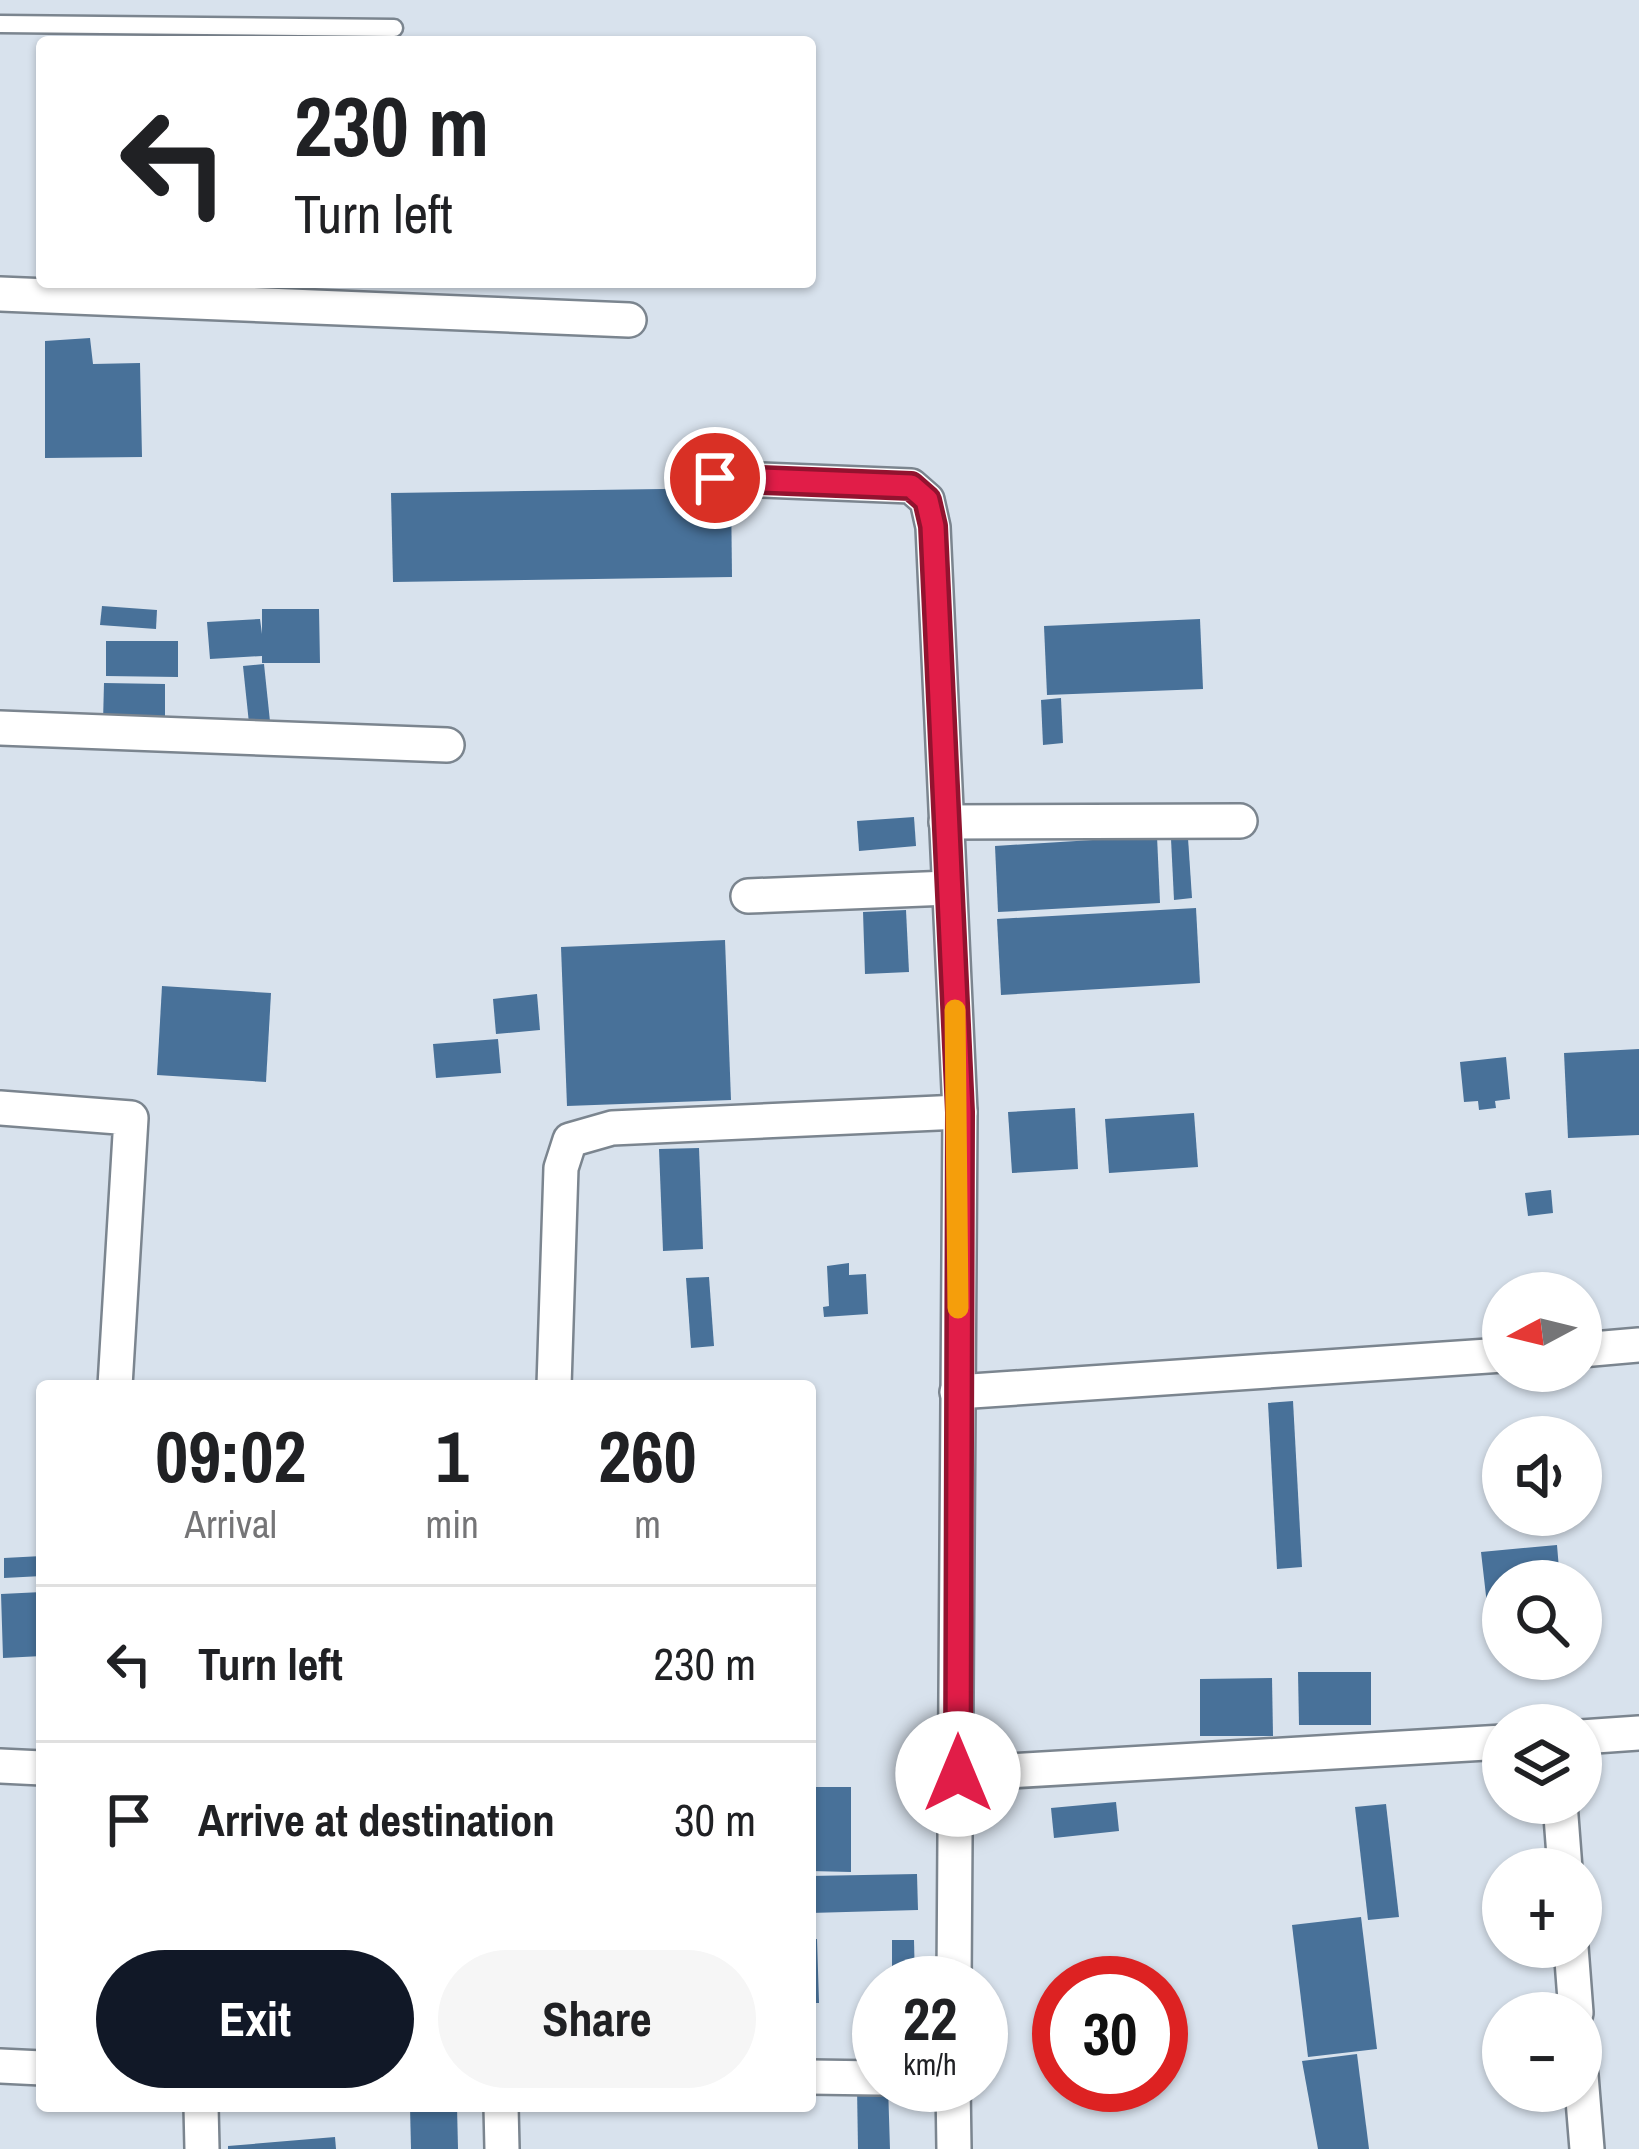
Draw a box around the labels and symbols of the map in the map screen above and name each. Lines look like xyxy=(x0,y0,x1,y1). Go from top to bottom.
pin xyxy=(664,427,766,529)
north arrow xyxy=(1482,1272,1602,1392)
position arrow xyxy=(895,1711,1021,1837)
speed limit sign: 30 xyxy=(1032,1956,1188,2112)

